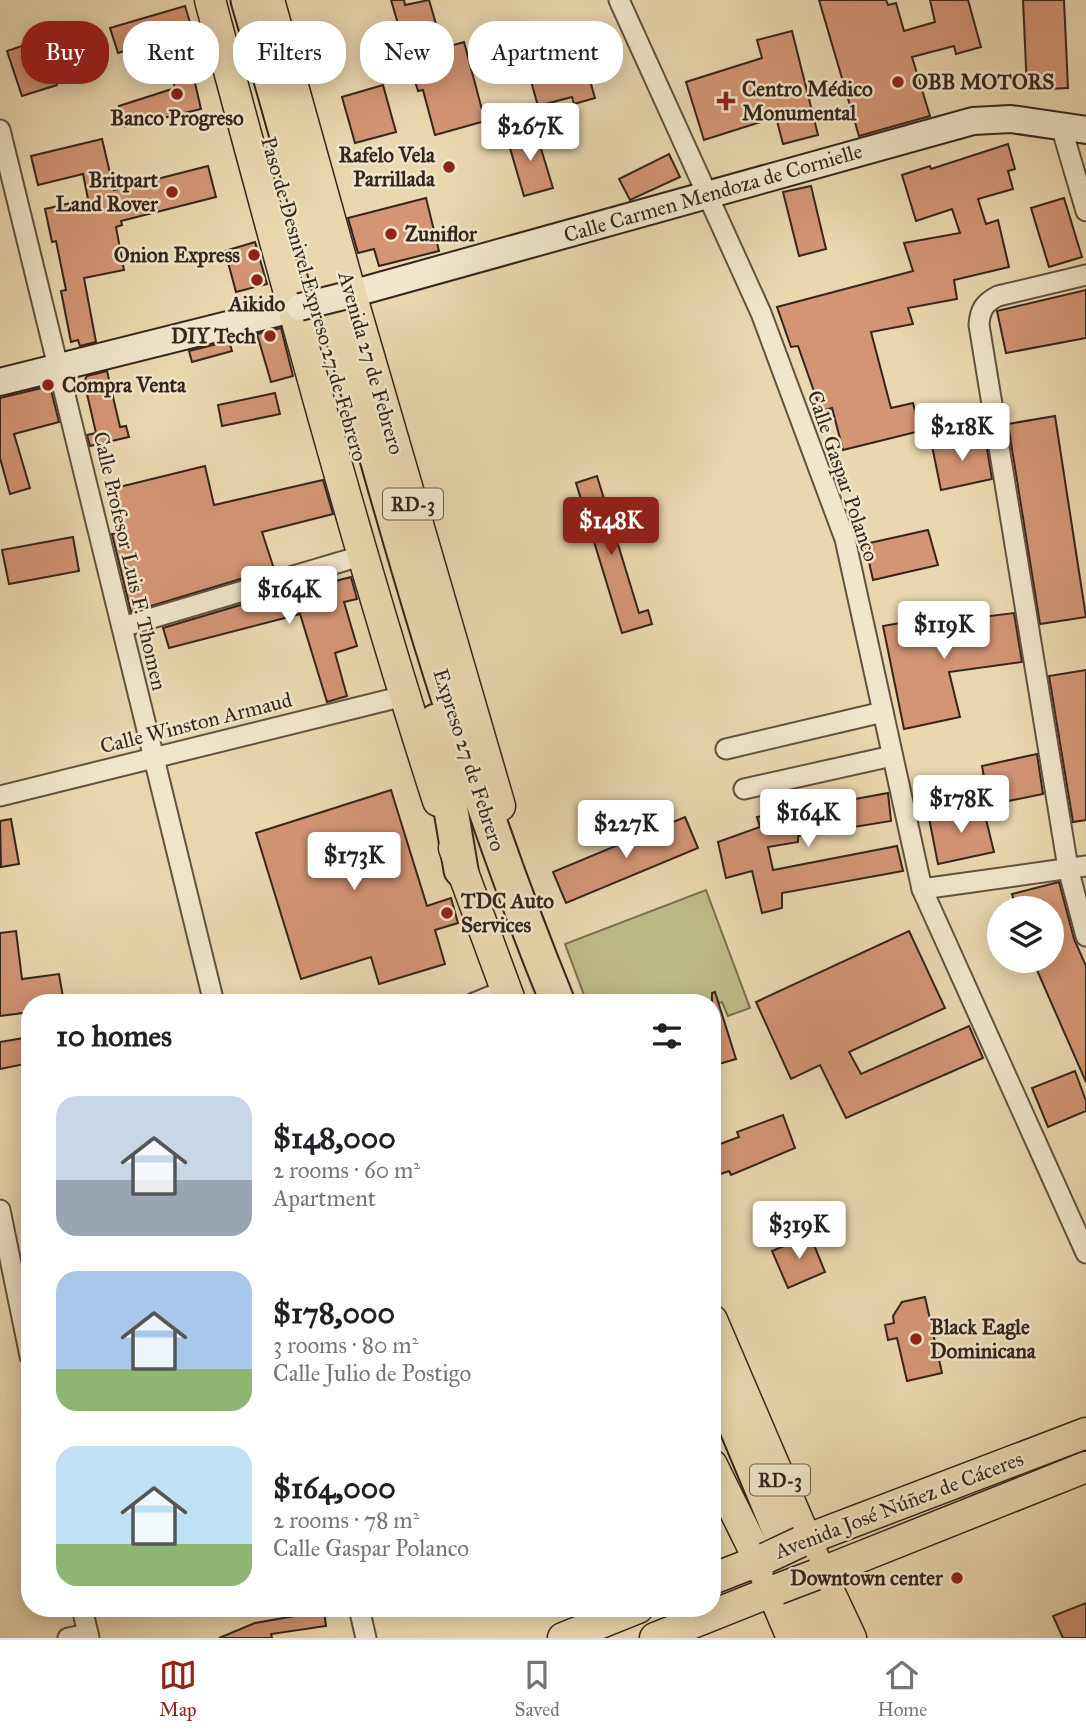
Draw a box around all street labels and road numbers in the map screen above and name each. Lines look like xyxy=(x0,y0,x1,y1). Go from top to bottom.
street label: Paso de Desnivel Expreso 27 de Febrero xyxy=(255,134,373,465)
street label: Calle Carmen Mendoza de Cornielle xyxy=(561,138,866,248)
street label: Avenida 27 de Febrero xyxy=(332,267,410,458)
street label: Calle Gaspar Polanco xyxy=(802,387,885,565)
street label: Calle Profesor Luis F. Thomen xyxy=(88,429,172,693)
road number: RD-3 xyxy=(383,489,443,520)
street label: Expreso 27 de Febrero xyxy=(427,665,511,855)
street label: Calle Winston Armaud xyxy=(97,686,295,759)
street label: Avenida José Núñez de Cáceres xyxy=(770,1446,1027,1565)
road number: RD-3 xyxy=(750,1464,810,1496)

